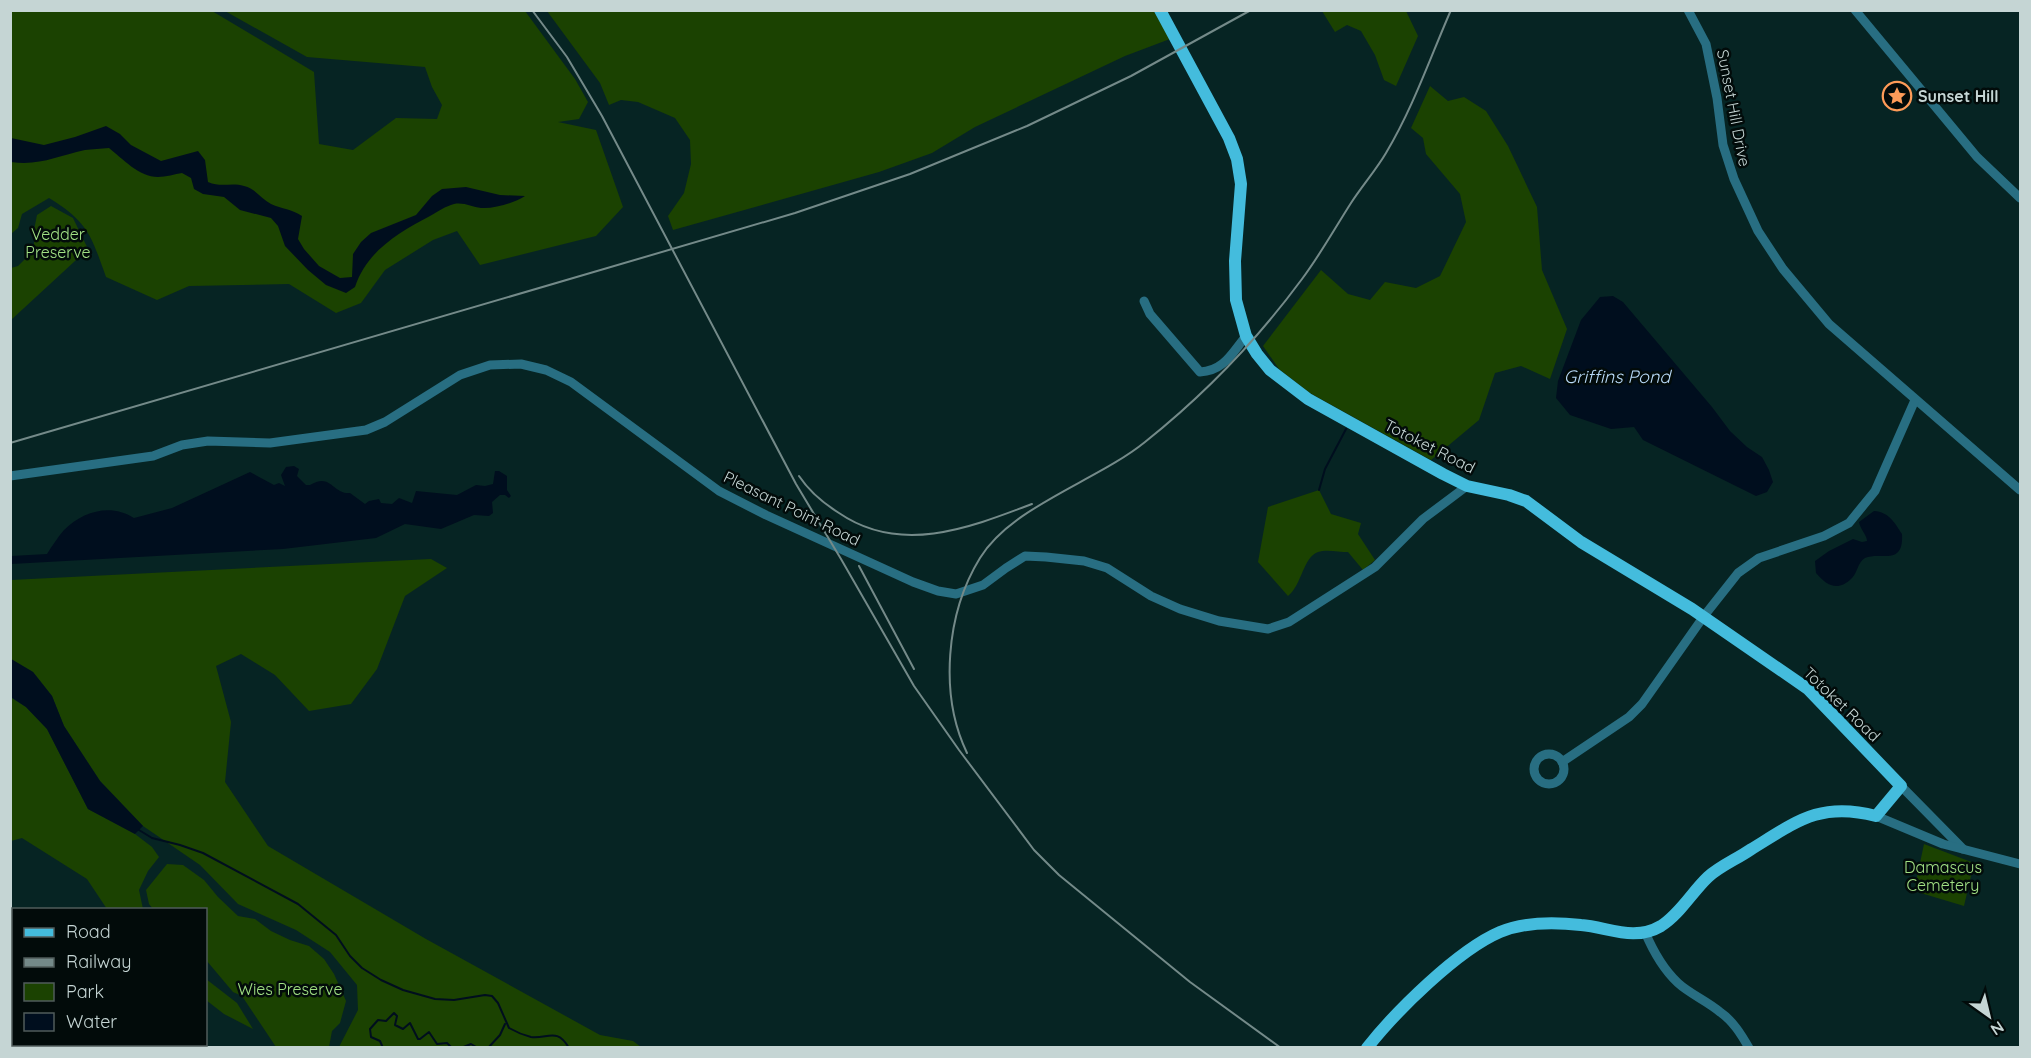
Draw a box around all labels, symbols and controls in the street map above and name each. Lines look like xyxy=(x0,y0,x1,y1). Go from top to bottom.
street label: Sunset Hill Drive xyxy=(1713,48,1755,168)
place icon: Sunset Hill xyxy=(1881,80,1913,112)
place label: Sunset Hill xyxy=(1918,86,1999,106)
park label: Vedder Preserve xyxy=(25,224,91,262)
water label: Griffins Pond xyxy=(1564,365,1672,388)
street label: Totoket Road xyxy=(1381,415,1479,477)
street label: Pleasant Point Road xyxy=(720,466,864,550)
street label: Totoket Road xyxy=(1799,662,1885,746)
park label: Damascus Cemetery xyxy=(1904,857,1982,895)
legend xyxy=(12,908,207,1046)
text: Road xyxy=(66,920,111,943)
text: Railway xyxy=(66,950,132,973)
park label: Wies Preserve xyxy=(237,979,343,999)
text: Park xyxy=(66,980,104,1003)
north arrow xyxy=(1959,986,2019,1046)
text: Water xyxy=(66,1010,117,1033)
text: N xyxy=(1987,1017,2008,1040)

